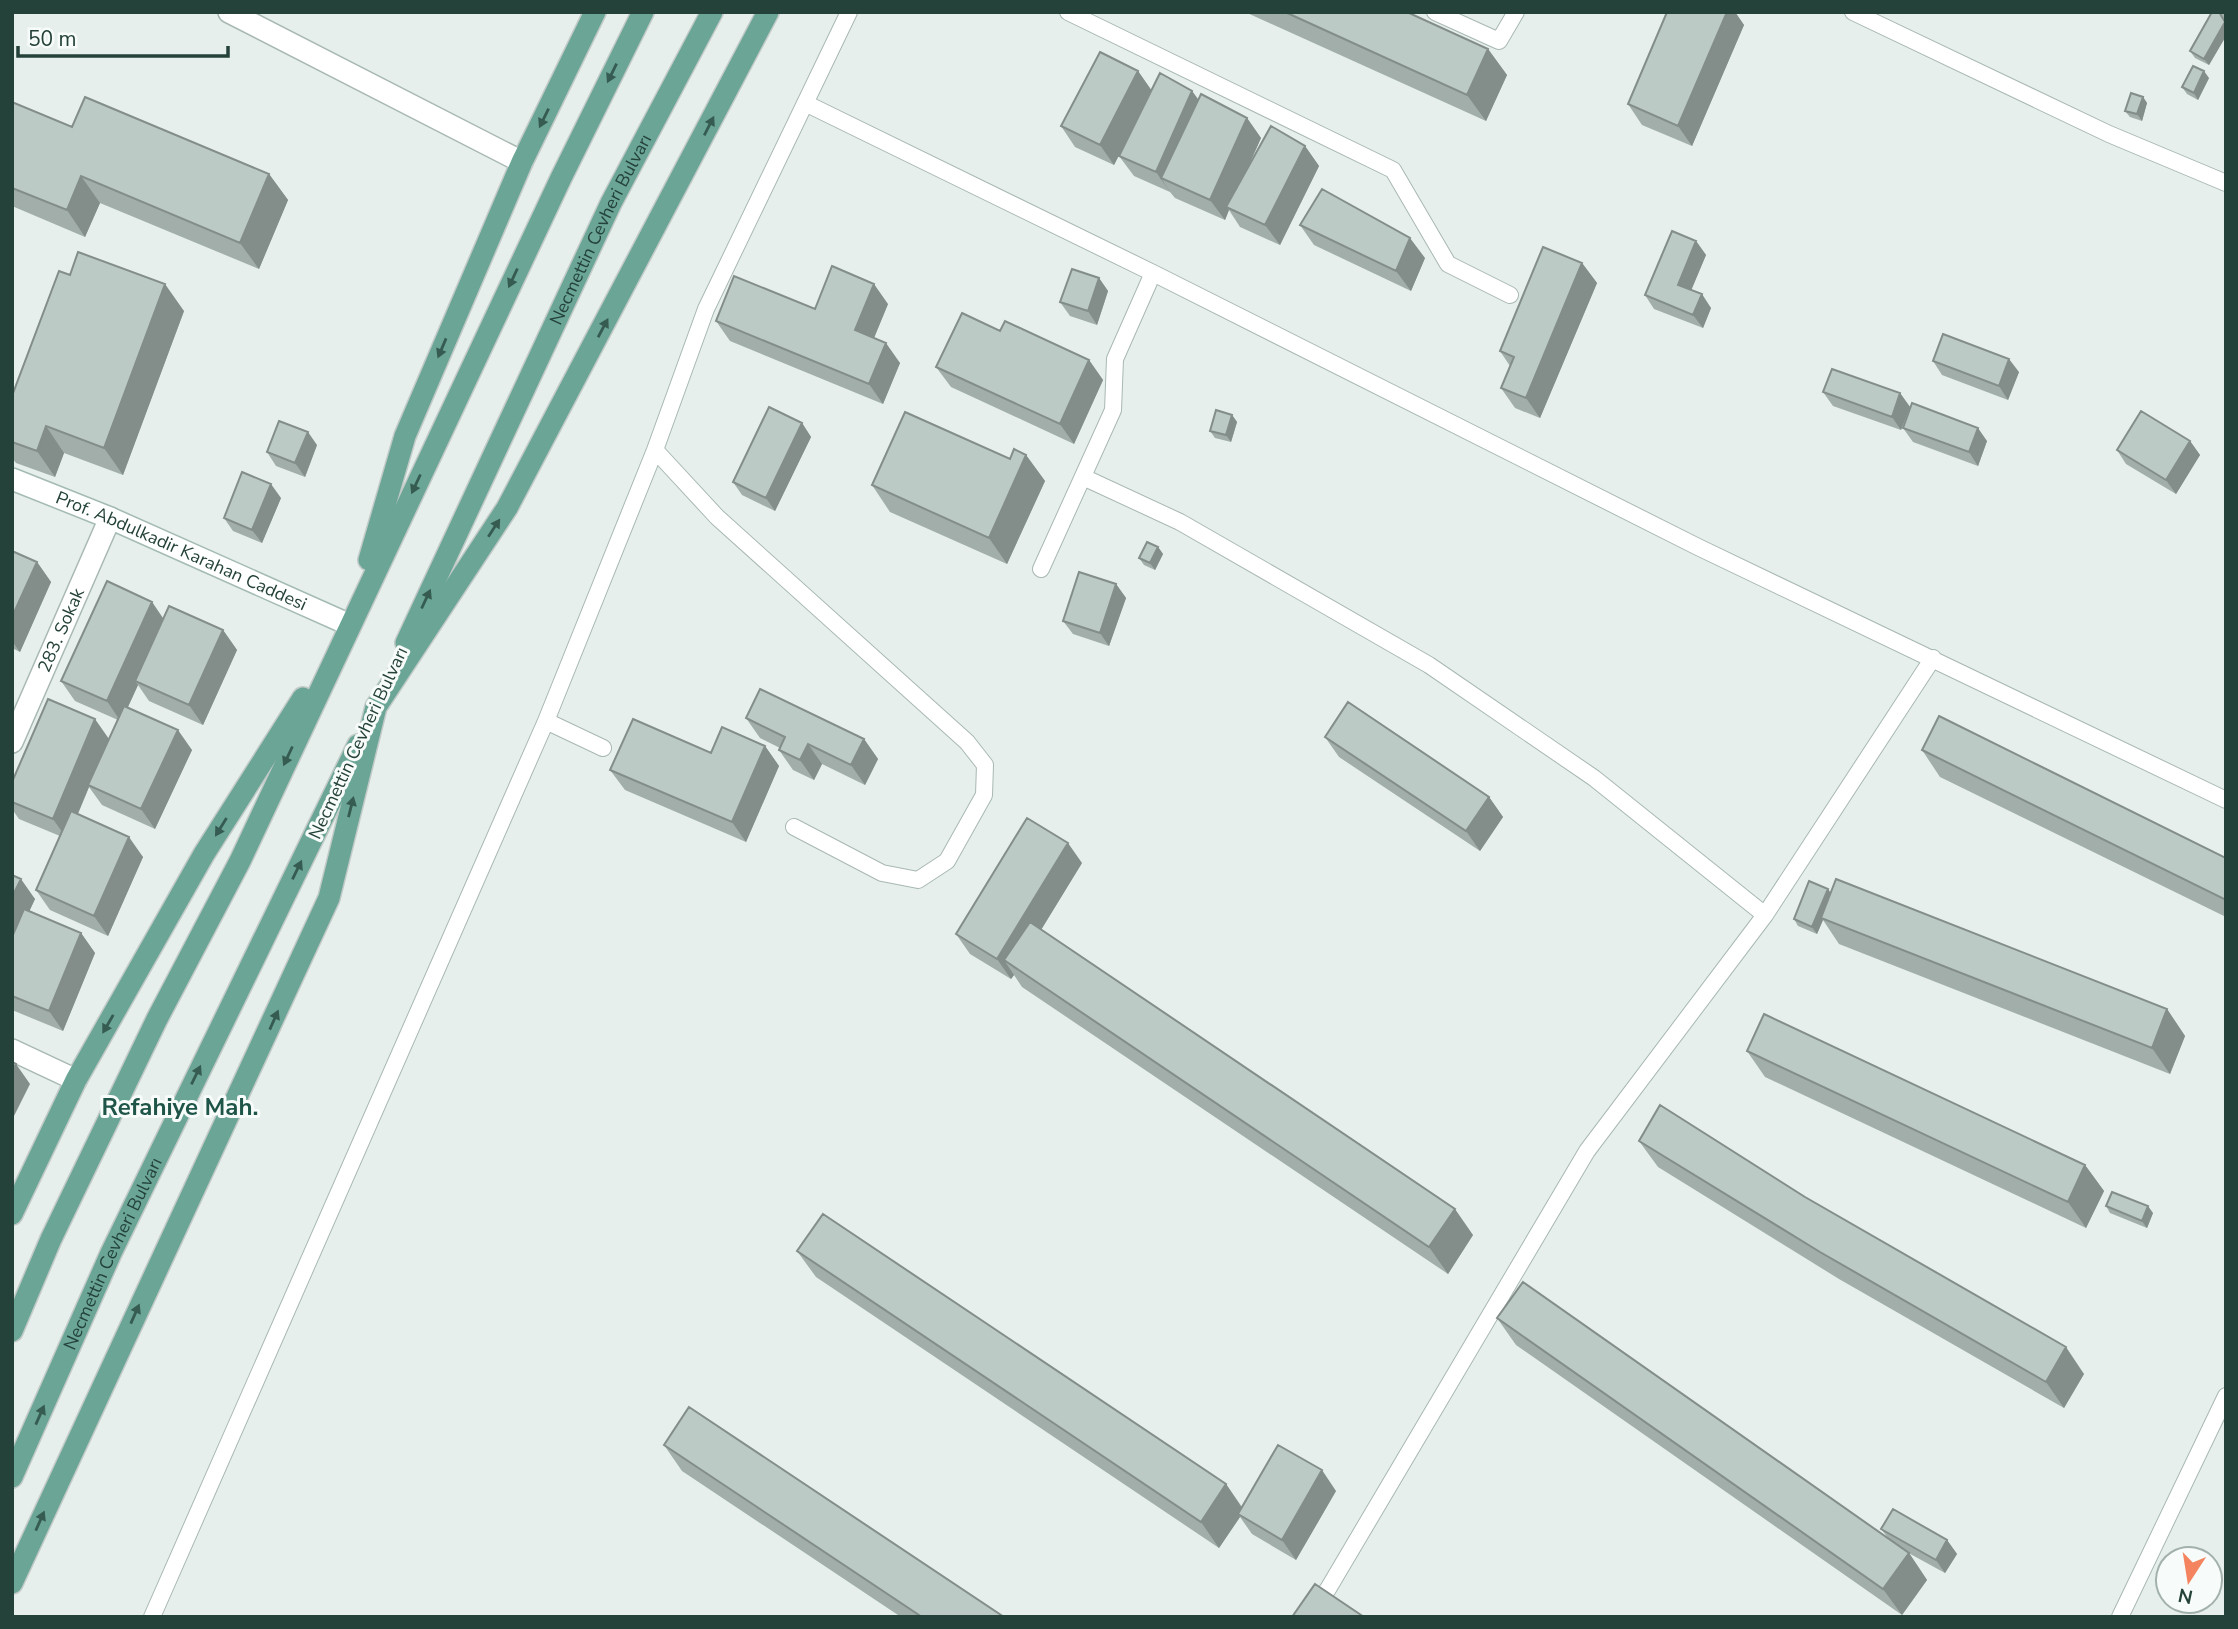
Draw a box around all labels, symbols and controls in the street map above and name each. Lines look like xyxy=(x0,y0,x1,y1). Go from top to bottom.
scale bar xyxy=(18,14,228,58)
text: 50 m xyxy=(28,25,77,53)
one-way arrow xyxy=(607,63,618,83)
one-way arrow xyxy=(538,108,549,128)
one-way arrow xyxy=(702,116,714,136)
street label: Necmettin Cevheri Bulvarı xyxy=(544,130,657,329)
one-way arrow xyxy=(507,268,519,288)
one-way arrow xyxy=(597,318,609,338)
one-way arrow xyxy=(436,338,447,359)
one-way arrow xyxy=(410,474,422,494)
street label: Prof. Abdulkadir Karahan Caddesi xyxy=(52,486,311,616)
one-way arrow xyxy=(488,518,501,538)
street label: 283. Sokak xyxy=(32,583,90,676)
one-way arrow xyxy=(421,588,432,609)
street label: Necmettin Cevheri Bulvarı xyxy=(303,643,413,843)
one-way arrow xyxy=(283,746,294,767)
one-way arrow xyxy=(346,796,357,818)
one-way arrow xyxy=(215,818,228,837)
one-way arrow xyxy=(291,860,302,880)
one-way arrow xyxy=(268,1010,280,1030)
one-way arrow xyxy=(102,1015,114,1034)
one-way arrow xyxy=(191,1065,202,1085)
district label: Refahiye Mah. xyxy=(102,1091,258,1123)
street label: Necmettin Cevheri Bulvarı xyxy=(58,1153,168,1354)
one-way arrow xyxy=(129,1304,141,1324)
one-way arrow xyxy=(34,1405,46,1425)
one-way arrow xyxy=(35,1511,46,1531)
north arrow xyxy=(2154,1545,2224,1615)
text: N xyxy=(2176,1581,2195,1610)

